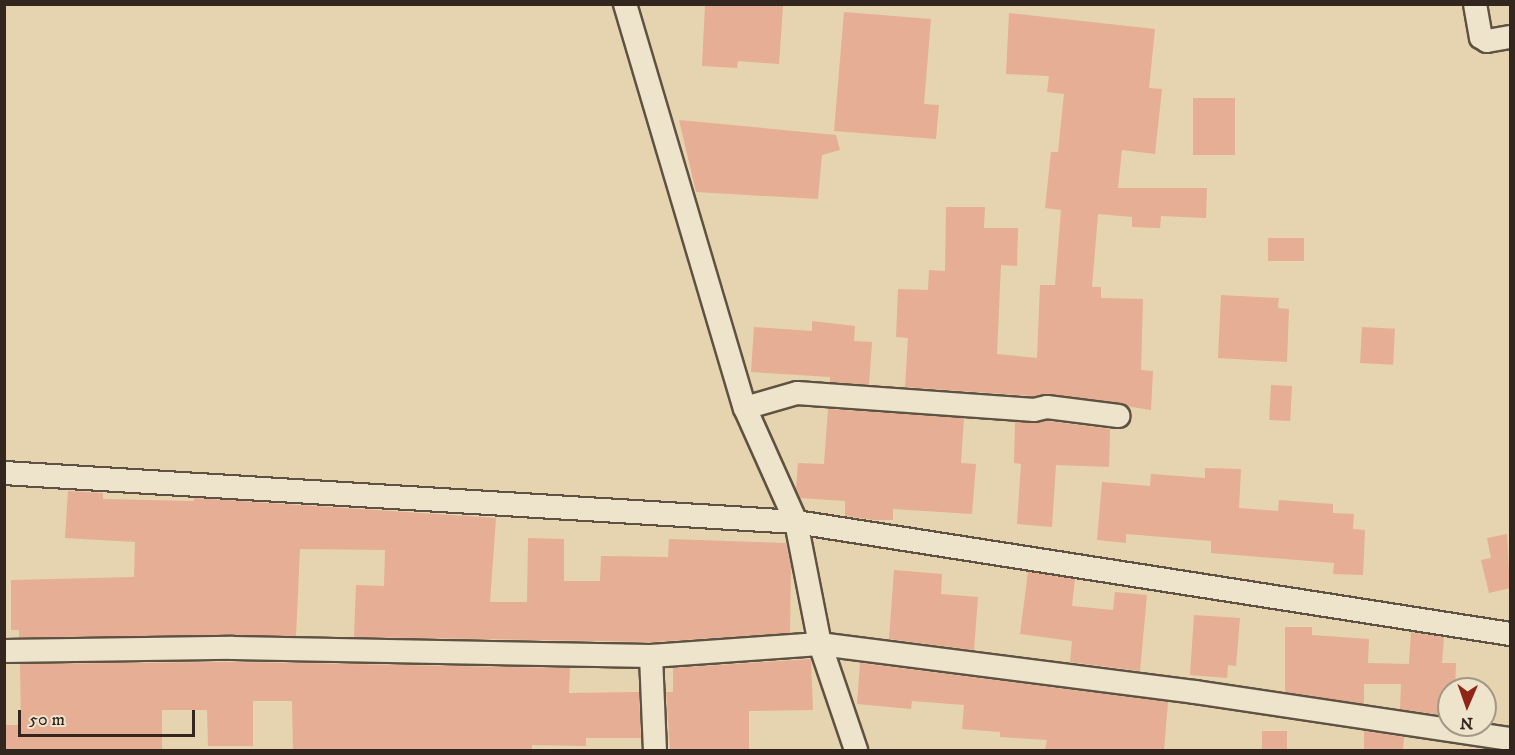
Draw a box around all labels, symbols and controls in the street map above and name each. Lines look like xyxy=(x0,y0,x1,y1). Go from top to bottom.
north arrow xyxy=(1437,677,1497,737)
scale bar xyxy=(21,698,198,736)
text: 50 m xyxy=(29,709,65,731)
text: N xyxy=(1460,713,1473,733)

